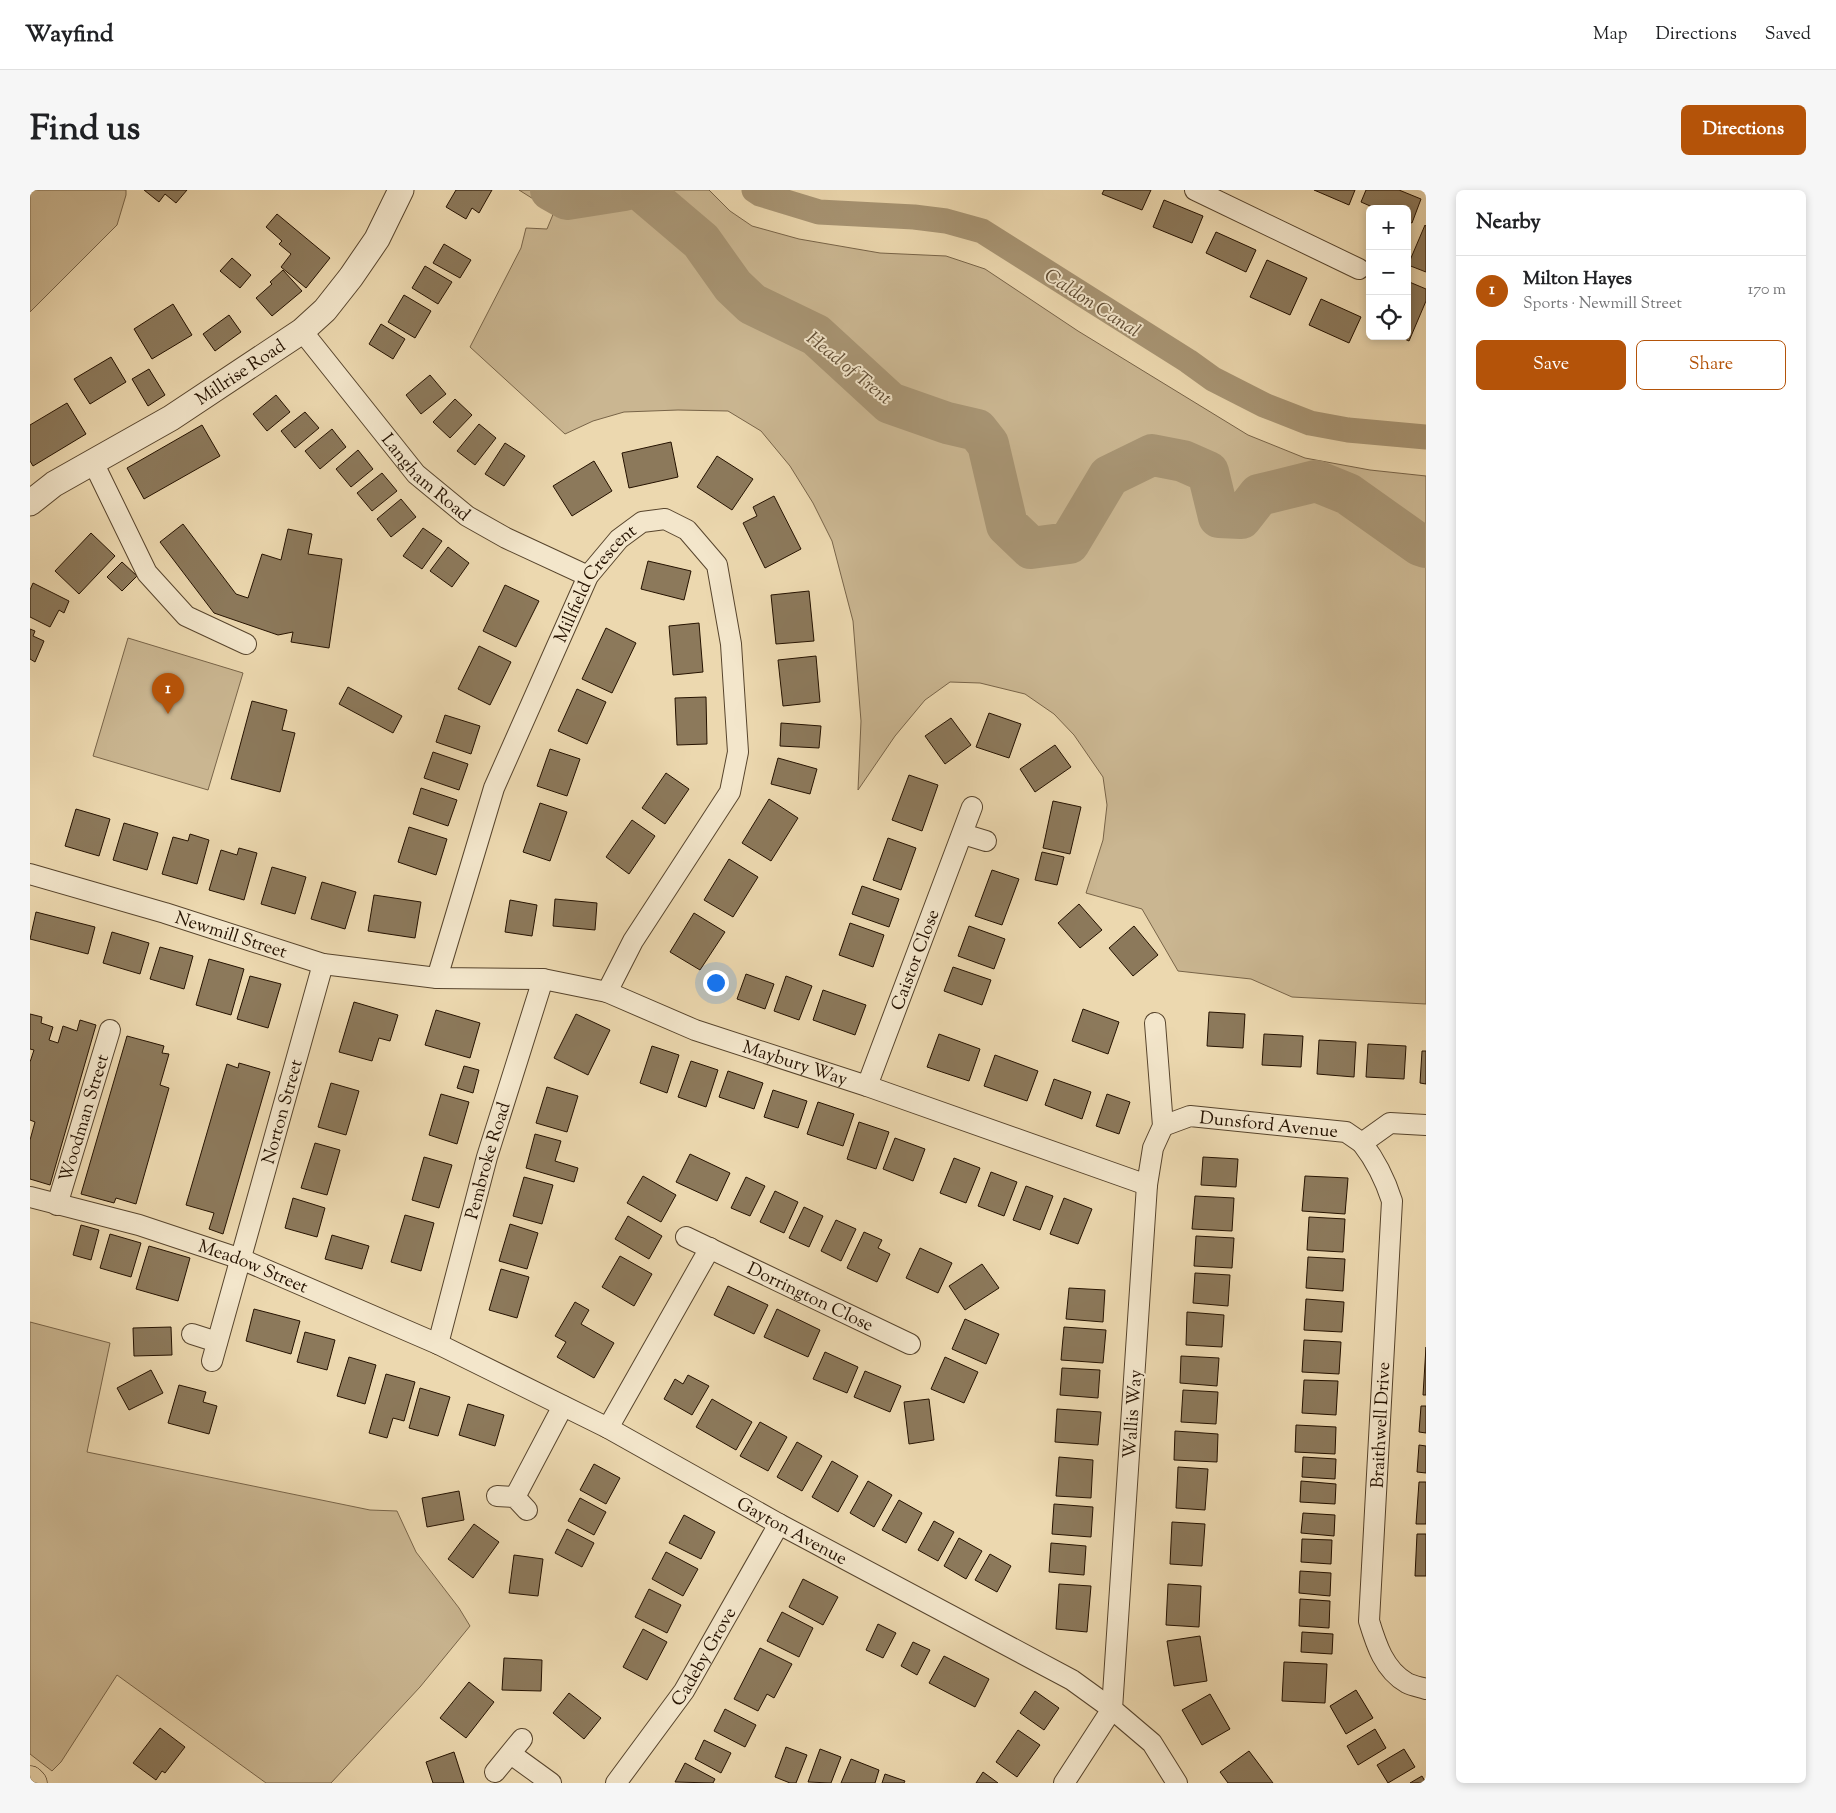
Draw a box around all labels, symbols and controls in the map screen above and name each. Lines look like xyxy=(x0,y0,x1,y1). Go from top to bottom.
text: Wayfind xyxy=(25,18,113,52)
text: Map xyxy=(1593,22,1628,48)
text: Directions xyxy=(1656,22,1737,48)
text: Saved xyxy=(1765,22,1811,48)
text: Find us xyxy=(30,105,140,156)
button: Directions xyxy=(1681,105,1806,155)
map controls xyxy=(1366,205,1411,340)
button: + xyxy=(1366,205,1411,250)
text: Nearby xyxy=(1476,208,1541,238)
button: − xyxy=(1366,250,1411,295)
water label: Caldon Canal xyxy=(1038,263,1145,345)
text: Milton Hayes xyxy=(1523,266,1632,293)
text: 1 xyxy=(1489,279,1495,302)
text: 170 m xyxy=(1748,279,1786,302)
text: Sports · Newmill Street xyxy=(1523,293,1682,316)
button: locate xyxy=(1366,295,1411,340)
water label: Head of Trent xyxy=(800,326,897,412)
street label: Millrise Road xyxy=(191,334,291,413)
button: Save xyxy=(1476,340,1626,390)
button: Share xyxy=(1636,340,1786,390)
street label: Langham Road xyxy=(374,429,475,528)
street label: Millfield Crescent xyxy=(549,519,643,647)
pin: 1 xyxy=(152,673,184,714)
street label: Newmill Street xyxy=(171,906,290,966)
street label: Caistor Close xyxy=(886,906,947,1015)
your location xyxy=(703,970,729,996)
street label: Maybury Way xyxy=(739,1035,851,1094)
street label: Woodman Street xyxy=(54,1051,117,1186)
street label: Norton Street xyxy=(257,1057,311,1167)
street label: Pembroke Road xyxy=(460,1099,518,1223)
street label: Dunsford Avenue xyxy=(1198,1106,1339,1146)
street label: Meadow Street xyxy=(195,1235,311,1301)
street label: Dorrington Close xyxy=(742,1257,877,1340)
street label: Braithwell Drive xyxy=(1366,1361,1398,1489)
street label: Wallis Way xyxy=(1118,1369,1150,1460)
street label: Gayton Avenue xyxy=(731,1492,851,1573)
street label: Cadeby Grove xyxy=(666,1603,744,1713)

